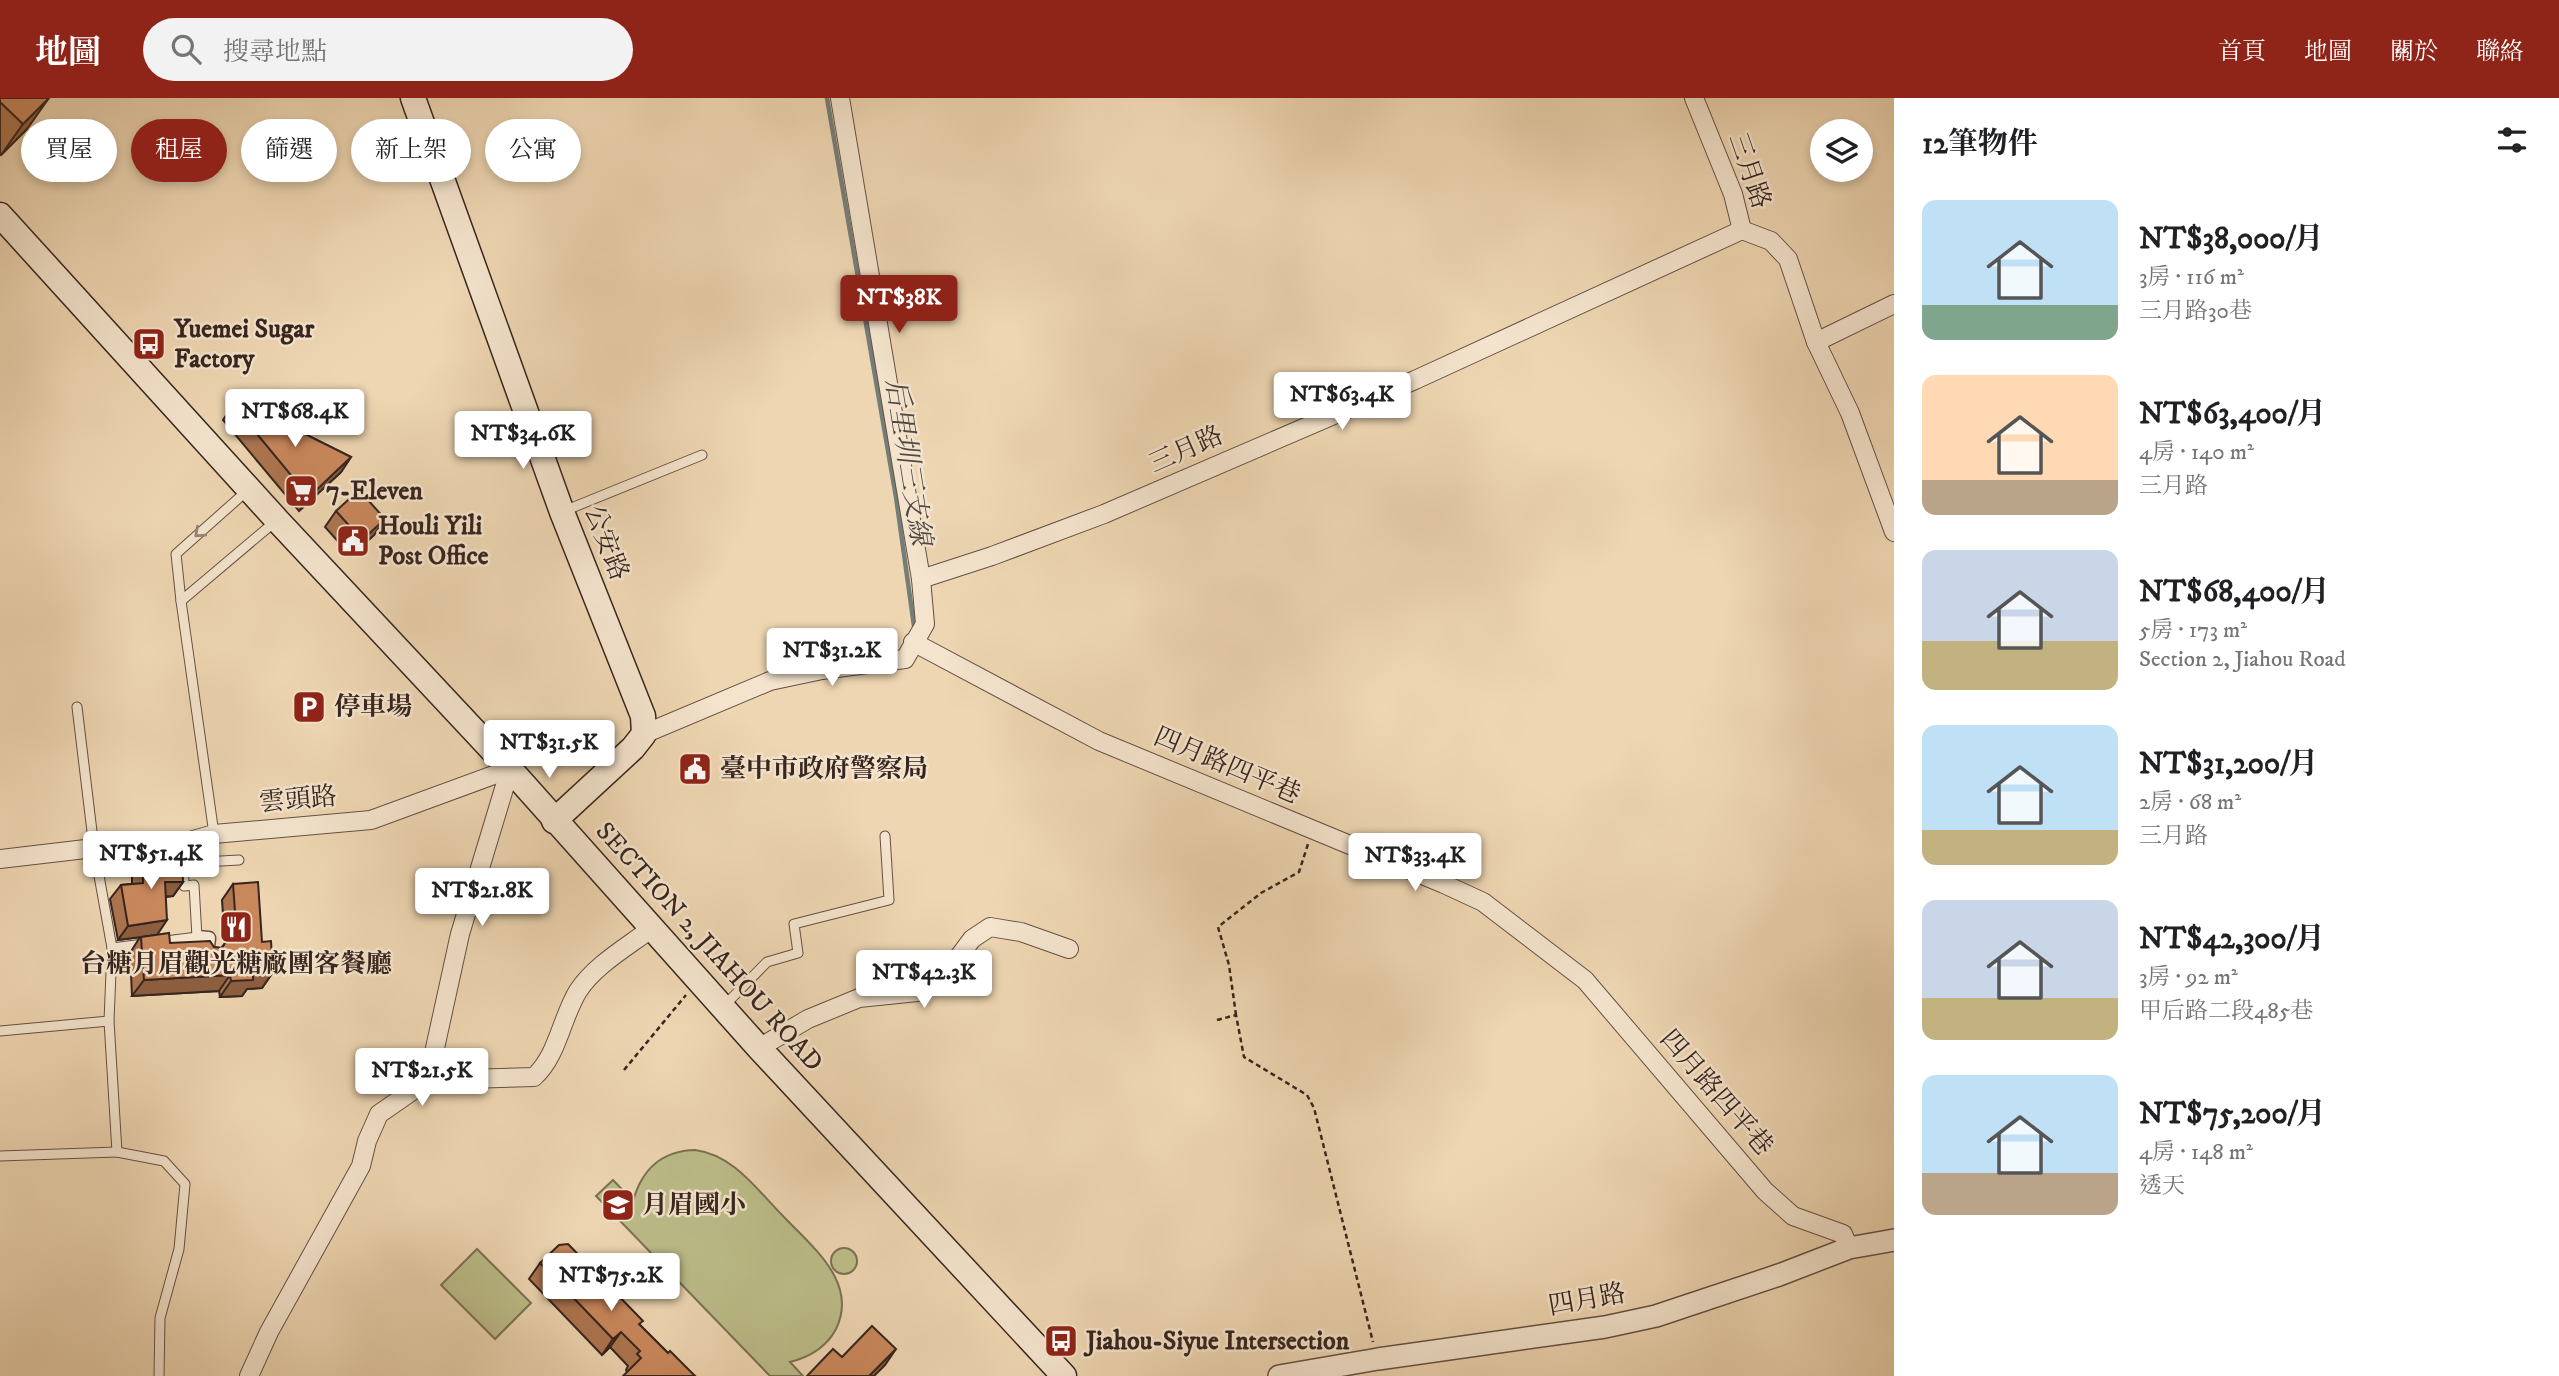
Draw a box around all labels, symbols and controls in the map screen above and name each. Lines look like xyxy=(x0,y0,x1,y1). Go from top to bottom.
search box xyxy=(143,18,633,81)
icon: search xyxy=(167,30,205,68)
text: 地圖 xyxy=(35,33,101,74)
text: 搜尋地點 xyxy=(223,36,327,69)
text: 首頁 xyxy=(2218,37,2266,67)
text: 地圖 xyxy=(2304,37,2352,67)
text: 關於 xyxy=(2390,37,2438,67)
text: 聯絡 xyxy=(2476,37,2524,67)
chip: 買屋 xyxy=(21,119,117,182)
chip: 租屋 xyxy=(131,119,227,182)
chip: 篩選 xyxy=(241,119,337,182)
chip: 新上架 xyxy=(351,119,471,182)
chip: 公寓 xyxy=(485,119,581,182)
map controls xyxy=(1810,119,1873,182)
button: layers xyxy=(1810,119,1873,182)
icon: filters xyxy=(2493,121,2531,159)
text: 12筆物件 xyxy=(1922,126,2038,163)
street label: 三月路 xyxy=(1721,129,1777,213)
text: NT$38,000/月 xyxy=(2139,221,2324,258)
icon: home xyxy=(1978,228,2062,312)
text: 3房 · 116 m² xyxy=(2139,263,2244,292)
pin: NT$38K xyxy=(842,275,956,335)
text: NT$38K xyxy=(856,283,942,312)
text: 三月路30巷 xyxy=(2139,297,2252,326)
place label: Yuemei Sugar Factory xyxy=(173,313,314,376)
bus stop icon: Yuemei Sugar Factory xyxy=(130,325,168,363)
pin: NT$63.4K xyxy=(1270,372,1414,432)
water label: 后里圳三支線 xyxy=(878,376,939,551)
text: NT$63.4K xyxy=(1290,380,1394,409)
pin: NT$68.4K xyxy=(223,390,367,449)
text: NT$63,400/月 xyxy=(2139,396,2326,433)
text: NT$68.4K xyxy=(241,397,349,426)
icon: home xyxy=(1978,403,2062,487)
pin: NT$34.6K xyxy=(451,412,595,471)
text: NT$34.6K xyxy=(471,419,575,448)
street label: 三月路 xyxy=(1144,419,1228,481)
text: 4房 · 140 m² xyxy=(2139,438,2254,467)
supermarket icon: 7-Eleven xyxy=(282,472,320,510)
text: 三月路 xyxy=(2139,472,2208,501)
place label: 7-Eleven xyxy=(326,475,423,508)
street label: 公安路 xyxy=(577,501,635,585)
place label: Houli Yili Post Office xyxy=(378,510,489,573)
public building icon: Houli Yili Post Office xyxy=(334,522,372,560)
one-way arrow xyxy=(194,525,207,538)
text: NT$68,400/月 xyxy=(2139,574,2330,611)
icon: home xyxy=(1978,578,2062,662)
text: 5房 · 173 m² xyxy=(2139,616,2247,645)
pin: NT$31.2K xyxy=(760,628,904,688)
text: NT$31.2K xyxy=(783,636,881,665)
text: Section 2, Jiahou Road xyxy=(2139,645,2346,674)
parking icon: 停車場 xyxy=(290,688,328,726)
place label: 停車場 xyxy=(334,691,412,724)
pin: NT$31.5K xyxy=(477,720,621,780)
street label: 四月路四平巷 xyxy=(1149,720,1305,812)
text: NT$31.5K xyxy=(500,728,598,757)
text: NT$31,200/月 xyxy=(2139,746,2318,783)
public building icon: 臺中市政府警察局 xyxy=(676,750,714,788)
place label: 臺中市政府警察局 xyxy=(720,753,928,786)
icon: home xyxy=(1978,753,2062,837)
street label: 雲頭路 xyxy=(258,780,338,820)
text: 2房 · 68 m² xyxy=(2139,788,2241,817)
street label: SECTION 2, JIAHOU ROAD xyxy=(588,815,830,1079)
text: 三月路 xyxy=(2139,822,2208,851)
pin: NT$51.4K xyxy=(79,832,223,891)
pin: NT$33.4K xyxy=(1343,834,1487,893)
text: NT$51.4K xyxy=(99,839,203,868)
text: NT$33.4K xyxy=(1364,841,1466,870)
pin: NT$21.8K xyxy=(410,868,554,928)
text: NT$21.8K xyxy=(431,876,533,905)
restaurant icon: 台糖月眉觀光糖廠團客餐廳 xyxy=(217,908,255,946)
text: NT$42,300/月 xyxy=(2139,921,2325,958)
icon: home xyxy=(1978,928,2062,1012)
place label: 台糖月眉觀光糖廠團客餐廳 xyxy=(80,948,392,981)
pin: NT$42.3K xyxy=(852,950,996,1010)
text: NT$42.3K xyxy=(872,958,976,987)
text: 3房 · 92 m² xyxy=(2139,963,2238,992)
text: 甲后路二段485巷 xyxy=(2139,997,2313,1026)
street label: 四月路四平巷 xyxy=(1652,1023,1780,1163)
pin: NT$21.5K xyxy=(350,1048,494,1108)
text: NT$21.5K xyxy=(371,1056,473,1085)
text: NT$75,200/月 xyxy=(2139,1096,2326,1133)
icon: home xyxy=(1978,1103,2062,1187)
text: 4房 · 148 m² xyxy=(2139,1138,2253,1167)
text: 透天 xyxy=(2139,1172,2185,1201)
school or university icon: 月眉國小 xyxy=(599,1186,637,1224)
place label: 月眉國小 xyxy=(642,1189,746,1222)
pin: NT$75.2K xyxy=(539,1254,683,1313)
text: NT$75.2K xyxy=(559,1261,663,1290)
street label: 四月路 xyxy=(1546,1277,1628,1323)
bus stop icon: Jiahou-Siyue Intersection xyxy=(1042,1322,1080,1360)
place label: Jiahou-Siyue Intersection xyxy=(1083,1325,1350,1358)

